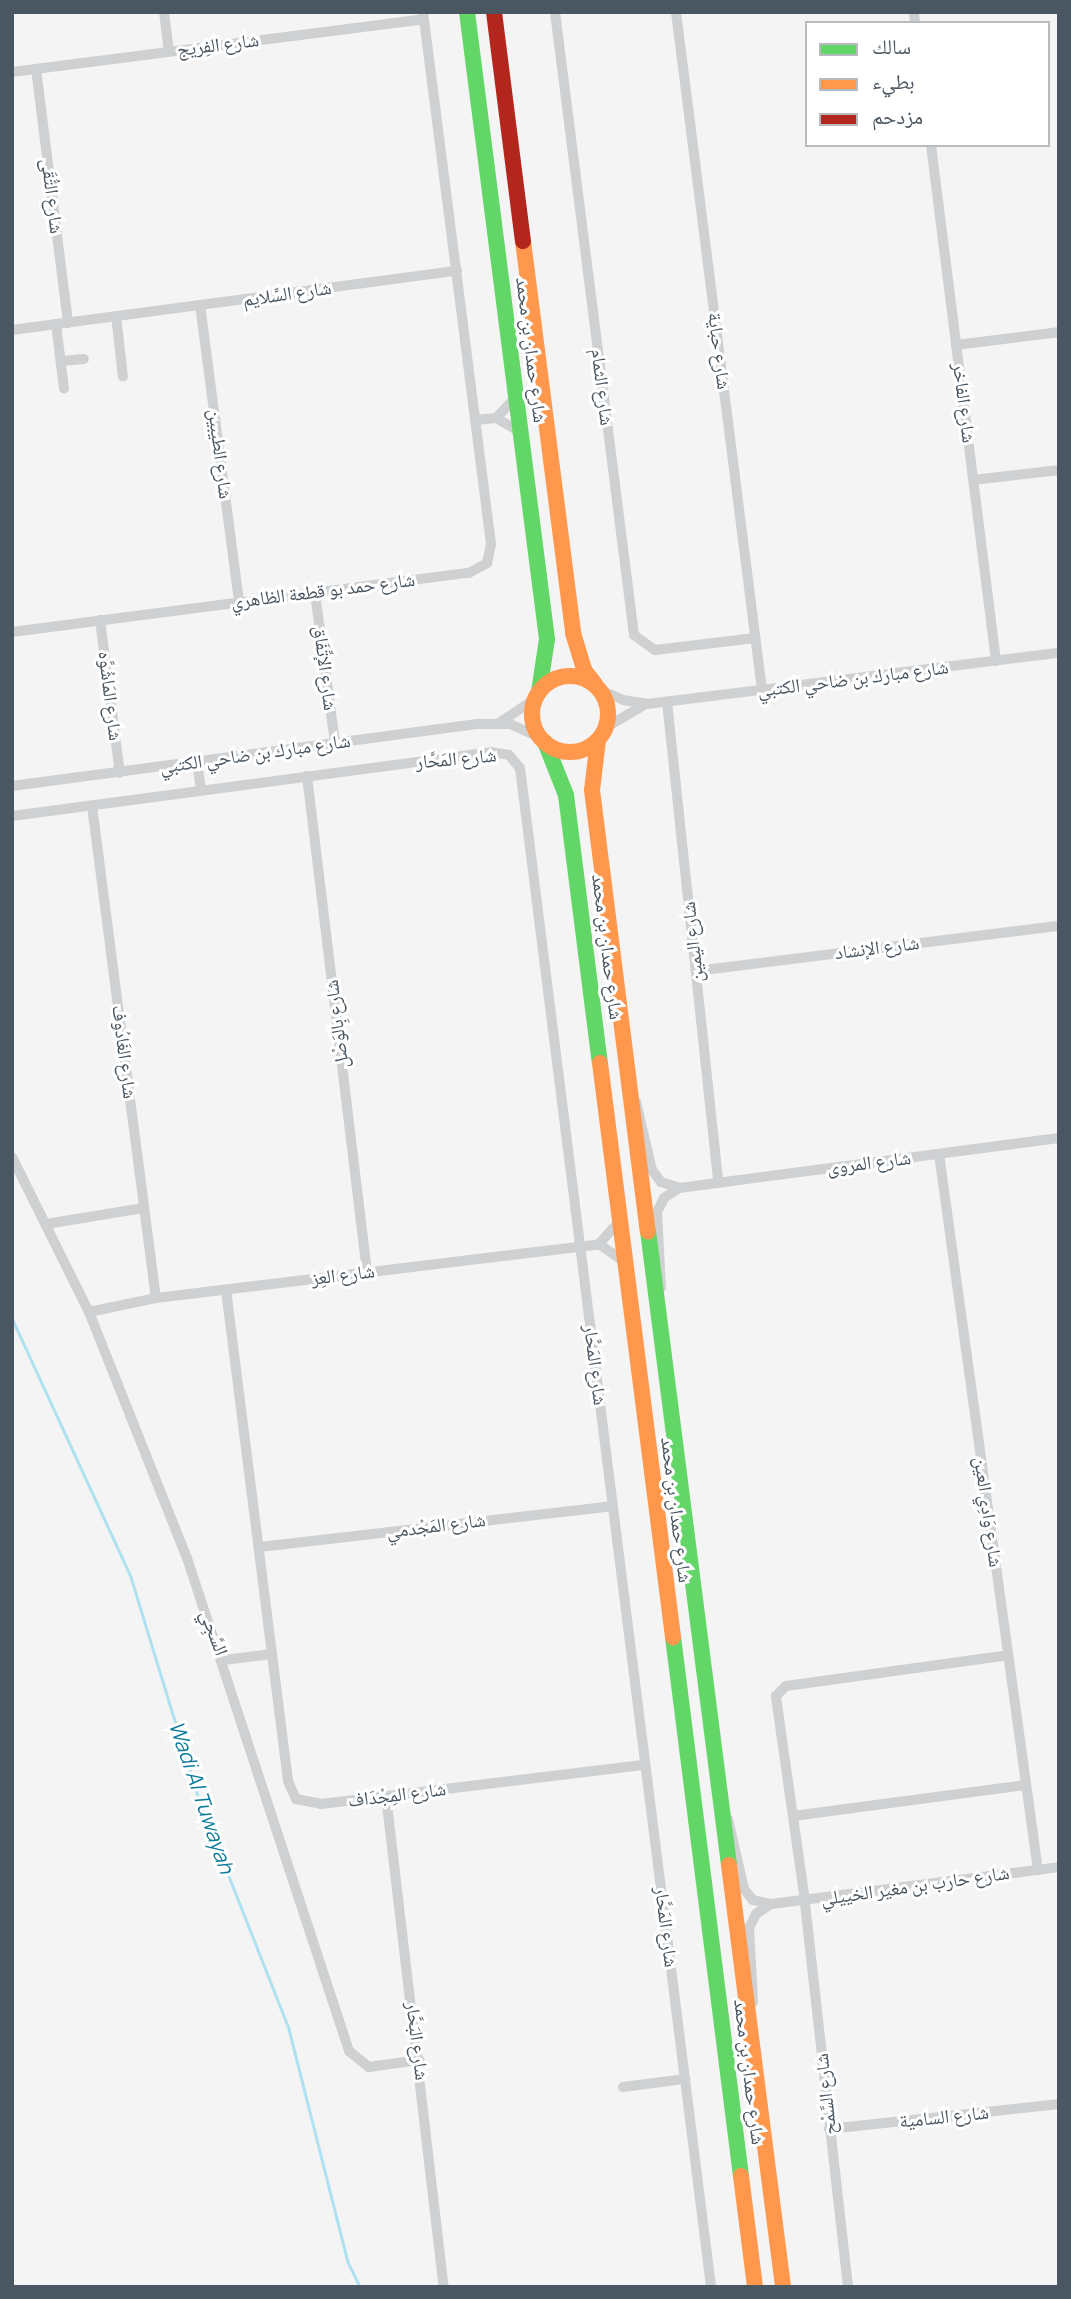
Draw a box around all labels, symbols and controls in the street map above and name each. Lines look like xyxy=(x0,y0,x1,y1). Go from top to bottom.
legend xyxy=(805,21,1050,147)
street label: شارع الفِريج xyxy=(176,29,260,61)
text: سالك xyxy=(872,32,911,60)
text: بطيء xyxy=(872,67,915,95)
text: مزدحم xyxy=(872,102,923,130)
street label: شارع التُّقَى xyxy=(36,157,68,235)
street label: شارع حمدان بن محمد xyxy=(511,276,551,424)
street label: شارع السَّلايم xyxy=(241,277,333,311)
street label: شارع حباية xyxy=(703,311,735,391)
street label: شارع الثمام xyxy=(586,347,618,427)
street label: شارع الفاخر xyxy=(948,362,980,444)
street label: شارع الطيبين xyxy=(203,408,237,500)
street label: شارع حمد بو قطعة الظاهري xyxy=(230,568,416,614)
street label: شارع الإتِّفَاق xyxy=(308,624,342,712)
street label: شارع المَاشُوَّه xyxy=(93,650,127,742)
street label: شارع مبارك بن ضاحي الكتبي xyxy=(756,656,950,702)
street label: شارع مبارك بن ضاحي الكتبي xyxy=(158,729,352,779)
street label: شارع المَحَّار xyxy=(415,744,497,774)
street label: شارع حمدان بن محمد xyxy=(587,873,627,1021)
street label: شارع اليمين xyxy=(677,900,709,984)
street label: شارع الإنشاد xyxy=(834,932,920,964)
street label: شارع بِالوَصْل xyxy=(320,978,354,1070)
street label: شارع الغَادُوف xyxy=(107,1004,141,1100)
street label: شارع المروى xyxy=(826,1147,912,1179)
street label: شارع العِز xyxy=(310,1260,376,1290)
street label: شارع المَحَّار xyxy=(579,1323,611,1407)
street label: شارع حمدان بن محمد xyxy=(656,1436,696,1584)
street label: شارع وَادِي العين xyxy=(969,1455,1007,1569)
street label: شارع المَجْدمي xyxy=(385,1509,487,1543)
street label: السَّجِي xyxy=(195,1607,233,1659)
water label: Wadi Al Tuwayah xyxy=(164,1717,240,1877)
street label: شارع المِجْدَاف xyxy=(347,1778,447,1812)
street label: شارع حارب بن مغير الخييلي xyxy=(819,1861,1011,1911)
street label: شارع المَحَّار xyxy=(650,1885,682,1969)
street label: شارع حمدان بن محمد xyxy=(729,1998,769,2146)
street label: شارع البَحَّار xyxy=(401,2000,433,2082)
street label: شارع السَّمْح xyxy=(810,2052,842,2136)
street label: شارع السامية xyxy=(898,2101,990,2133)

